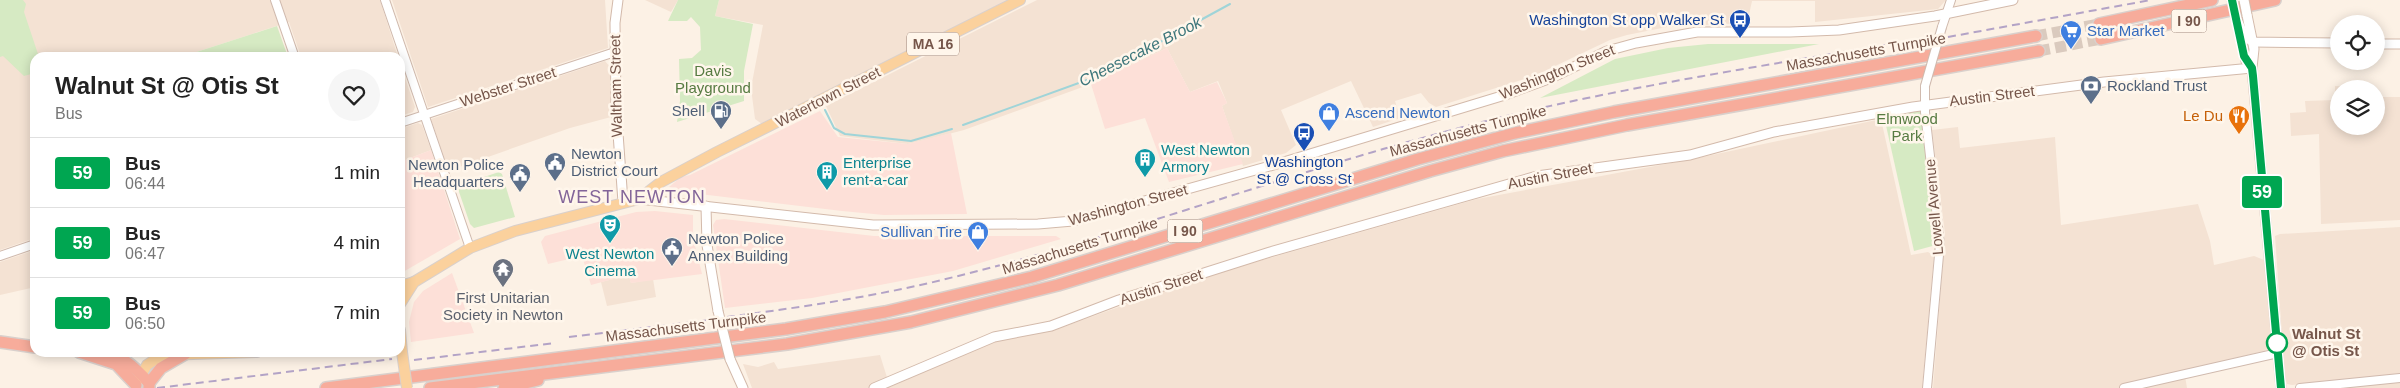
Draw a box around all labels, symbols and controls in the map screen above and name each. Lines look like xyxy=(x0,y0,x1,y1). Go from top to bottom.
bus stop icon: Washington St opp Walker St xyxy=(1728,8,1752,39)
road number: I 90 xyxy=(2172,10,2206,32)
place label: Washington St opp Walker St xyxy=(1529,11,1725,28)
water label: Cheesecake Brook xyxy=(1076,13,1205,90)
map controls xyxy=(2330,15,2385,135)
button: locate xyxy=(2330,15,2385,70)
supermarket icon: Star Market xyxy=(2059,19,2083,50)
place label: Star Market xyxy=(2087,22,2165,39)
street label: Massachusetts Turnpike xyxy=(1785,29,1947,74)
road number: MA 16 xyxy=(907,33,959,56)
street label: Waltham Street xyxy=(606,34,625,138)
street label: Washington Street xyxy=(1497,40,1618,102)
park label: Davis Playground xyxy=(675,62,751,96)
street label: Watertown Street xyxy=(773,62,884,130)
street label: Webster Street xyxy=(458,63,559,110)
button: heart xyxy=(328,69,380,121)
text: Walnut St @ Otis St xyxy=(55,72,279,99)
bank icon: Rockland Trust xyxy=(2079,74,2103,105)
place label: Rockland Trust xyxy=(2107,77,2208,94)
button: layers xyxy=(2330,80,2385,135)
street label: Austin Street xyxy=(1948,82,2036,109)
fuel station icon: Shell xyxy=(709,99,733,130)
shop icon: Ascend Newton xyxy=(1317,101,1341,132)
street label: Massachusetts Turnpike xyxy=(1388,101,1548,160)
place label: Shell xyxy=(672,102,705,119)
place label: Ascend Newton xyxy=(1345,104,1450,121)
restaurant icon: Le Du xyxy=(2227,104,2251,135)
text: Bus xyxy=(55,105,83,122)
place label: Le Du xyxy=(2183,107,2223,124)
park label: Elmwood Park xyxy=(1876,110,1938,144)
bus stop icon: Washington St @ Cross St xyxy=(1292,121,1316,152)
place label: West Newton Armory xyxy=(1161,141,1250,175)
place label: Newton District Court xyxy=(571,145,659,179)
building icon: West Newton Armory xyxy=(1133,147,1157,178)
public building icon: Newton District Court xyxy=(543,151,567,182)
text: Bus xyxy=(125,153,161,174)
place label: Washington St @ Cross St xyxy=(1256,153,1352,187)
place label: Enterprise rent-a-car xyxy=(843,154,911,188)
place label: Newton Police Headquarters xyxy=(408,156,504,190)
street label: Lowell Avenue xyxy=(1921,158,1946,256)
street label: Austin Street xyxy=(1506,159,1594,192)
building icon: Enterprise rent-a-car xyxy=(815,160,839,191)
text: 1 min xyxy=(334,162,380,183)
public building icon: Newton Police Headquarters xyxy=(508,162,532,193)
text: 59 xyxy=(72,163,93,183)
text: 06:44 xyxy=(125,175,165,192)
line badge: 59 xyxy=(2240,176,2284,208)
street label: Washington Street xyxy=(1066,180,1190,229)
text: 59 xyxy=(2252,182,2272,202)
district label: WEST NEWTON xyxy=(558,187,706,207)
theatre icon: West Newton Cinema xyxy=(598,213,622,244)
street label: Massachusetts Turnpike xyxy=(1000,214,1160,277)
shop icon: Sullivan Tire xyxy=(966,220,990,251)
road number: I 90 xyxy=(1168,220,1202,242)
text: Bus xyxy=(125,223,161,244)
place label: Sullivan Tire xyxy=(880,223,962,240)
place label: Newton Police Annex Building xyxy=(688,230,788,264)
text: 4 min xyxy=(334,232,380,253)
text: 59 xyxy=(72,233,93,253)
public building icon: Newton Police Annex Building xyxy=(660,236,684,267)
text: 06:47 xyxy=(125,245,165,262)
place label: West Newton Cinema xyxy=(566,245,654,279)
temple icon: First Unitarian Society in Newton xyxy=(491,257,515,288)
street label: Austin Street xyxy=(1117,265,1205,308)
place label: First Unitarian Society in Newton xyxy=(443,289,563,323)
text: Bus xyxy=(125,293,161,314)
text: 7 min xyxy=(334,302,380,323)
text: 59 xyxy=(72,303,93,323)
street label: Massachusetts Turnpike xyxy=(605,308,767,345)
text: 06:50 xyxy=(125,315,165,332)
place label: Walnut St @ Otis St xyxy=(2292,325,2361,359)
marker: Walnut St @ Otis St xyxy=(2266,332,2288,354)

